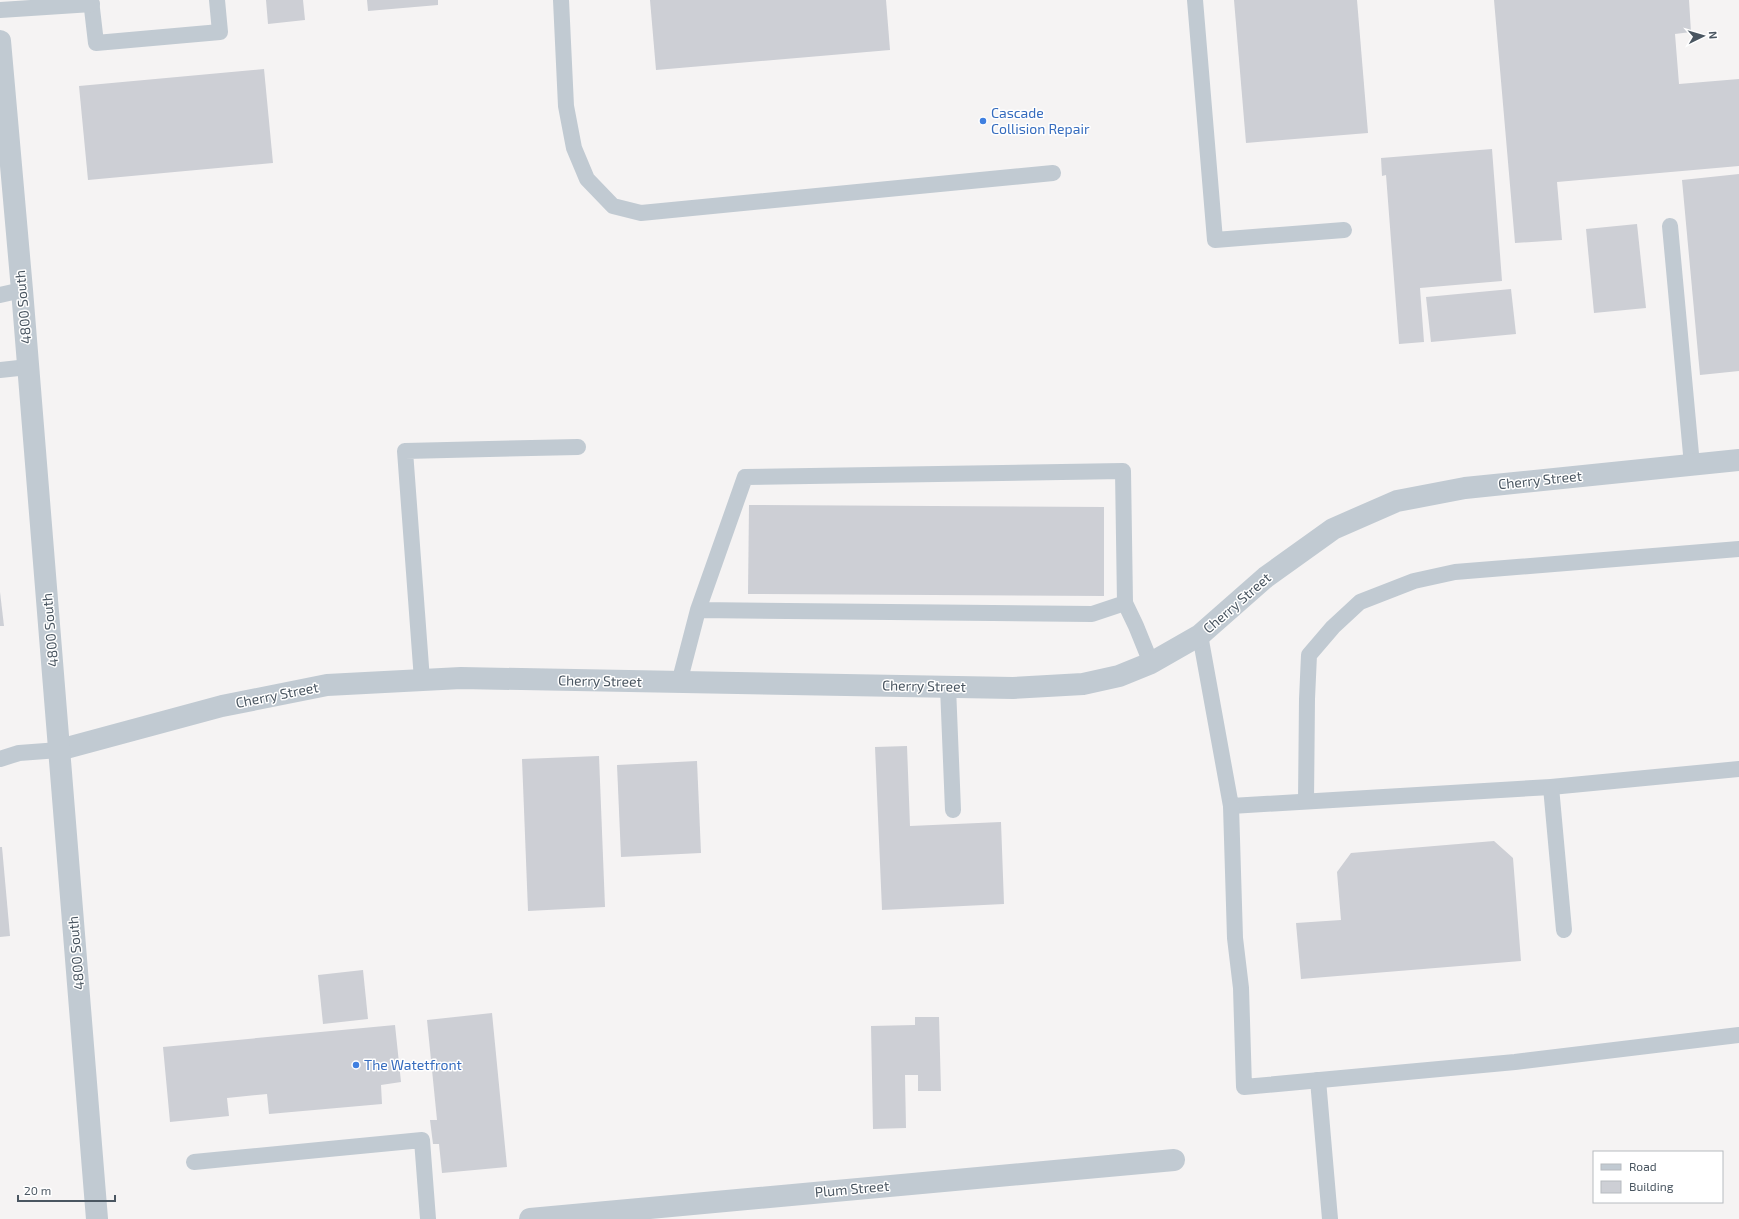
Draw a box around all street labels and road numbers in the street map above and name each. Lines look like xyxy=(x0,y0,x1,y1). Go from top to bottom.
street label: 4800 South xyxy=(11,269,34,345)
street label: Cherry Street xyxy=(1497,467,1583,492)
street label: Cherry Street xyxy=(1199,569,1274,637)
street label: 4800 South xyxy=(38,592,61,668)
street label: Cherry Street xyxy=(558,671,642,690)
street label: Cherry Street xyxy=(882,676,966,695)
street label: Cherry Street xyxy=(234,678,320,711)
street label: 4800 South xyxy=(64,915,87,991)
street label: Plum Street xyxy=(814,1177,890,1200)

